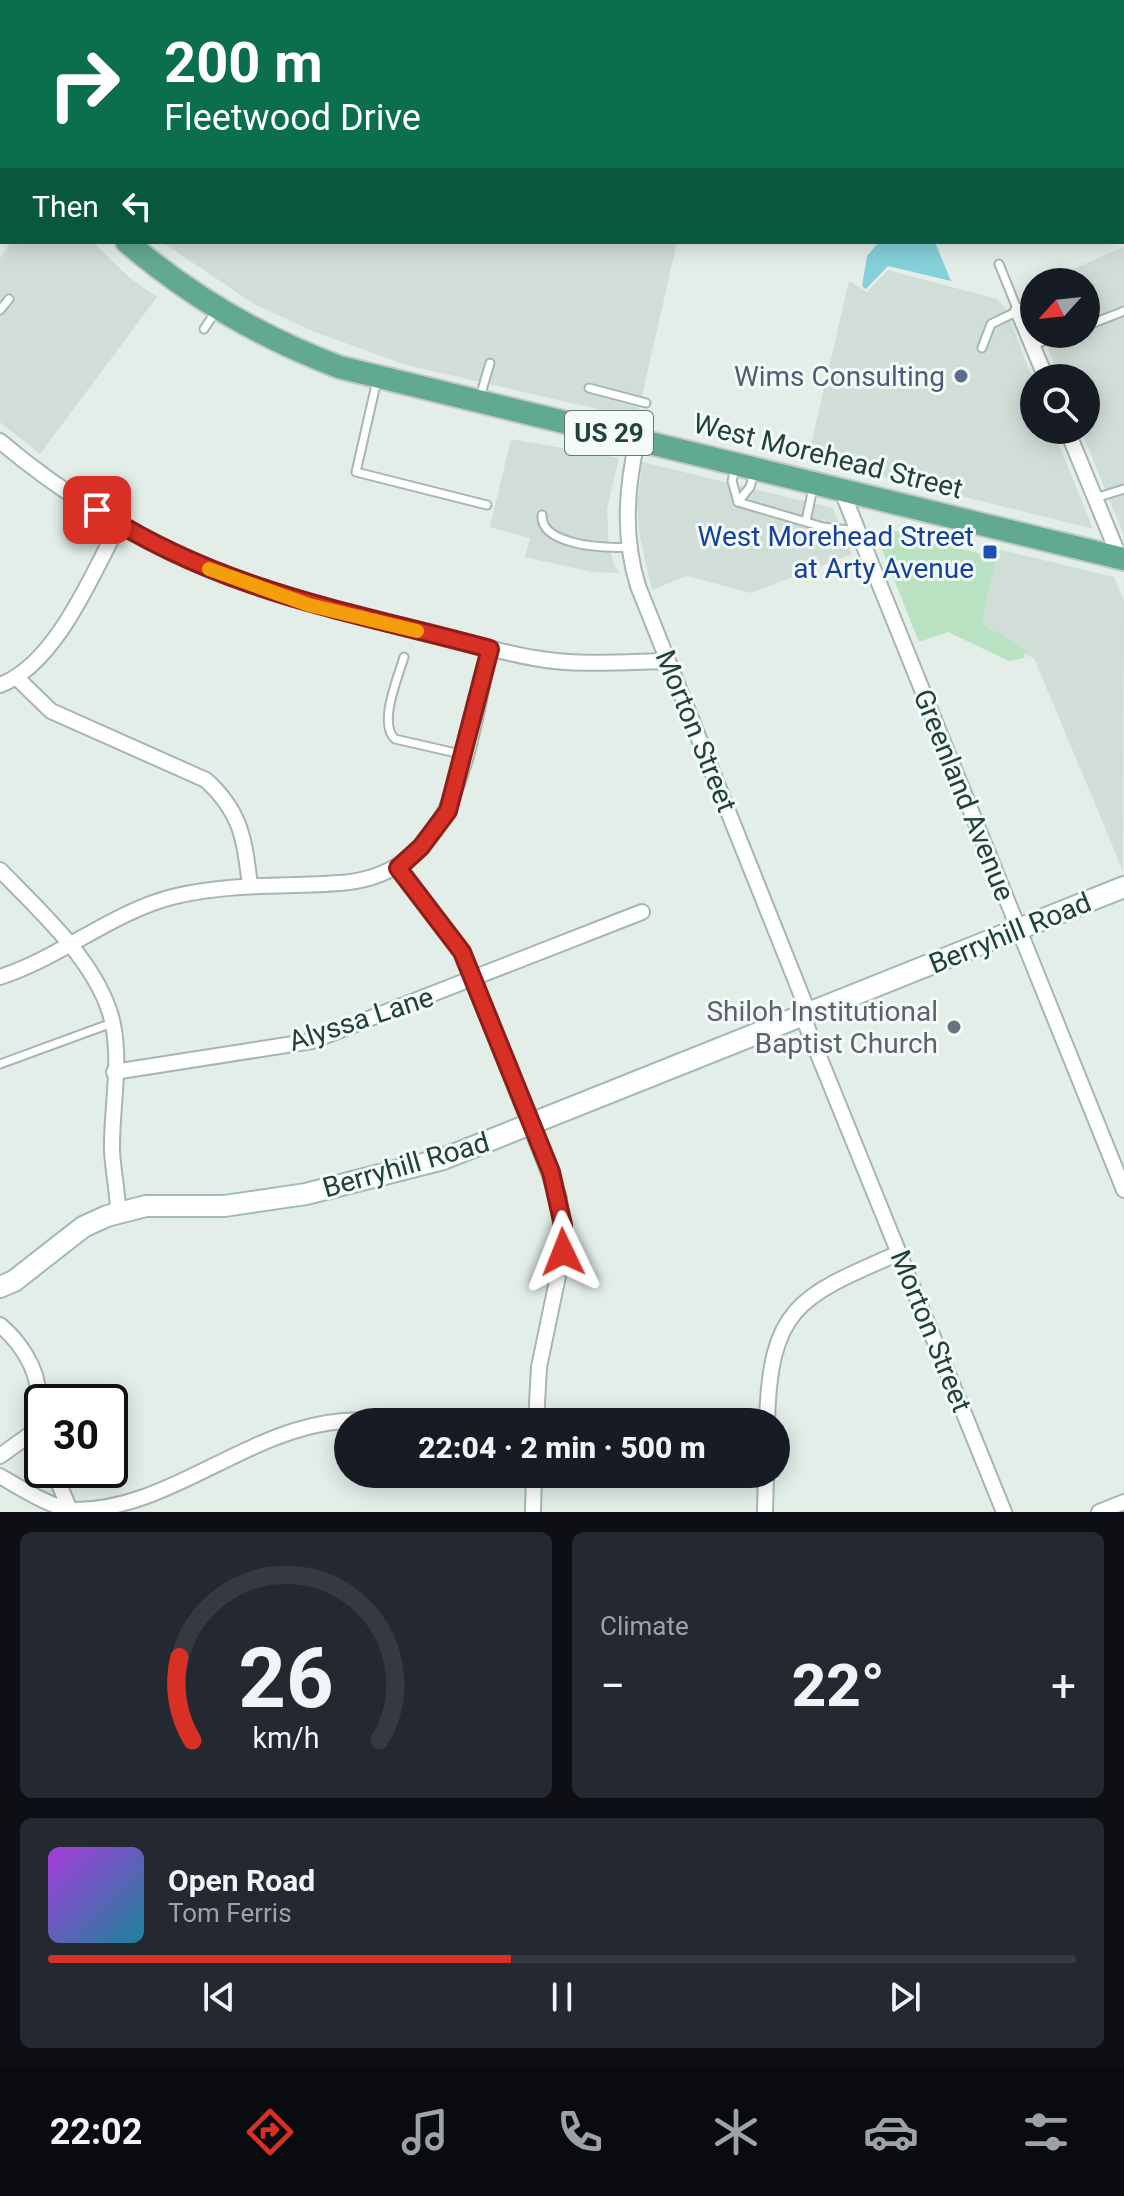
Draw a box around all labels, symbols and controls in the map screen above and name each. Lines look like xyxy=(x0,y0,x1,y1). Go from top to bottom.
text: 200 m xyxy=(164,30,323,96)
icon: right xyxy=(32,32,136,136)
text: Fleetwood Drive xyxy=(164,97,421,139)
icon: left xyxy=(115,184,159,228)
text: Then xyxy=(32,189,99,224)
north arrow xyxy=(1020,268,1100,348)
map controls xyxy=(1020,268,1100,444)
place label: Wims Consulting xyxy=(734,360,945,393)
button: search xyxy=(1020,364,1100,444)
marker: Wims Consulting xyxy=(952,367,970,385)
street label: West Morehead Street xyxy=(690,407,966,505)
road number: US 29 xyxy=(565,411,653,455)
pin xyxy=(63,476,131,544)
icon: arrive xyxy=(75,488,119,532)
place label: West Morehead Street at Arty Avenue xyxy=(698,520,974,585)
marker: West Morehead Street at Arty Avenue xyxy=(981,543,999,561)
street label: Morton Street xyxy=(649,645,743,817)
street label: Greenland Avenue xyxy=(907,684,1021,906)
street label: Berryhill Road xyxy=(924,886,1096,980)
street label: Alyssa Lane xyxy=(285,980,437,1058)
place label: Shiloh Institutional Baptist Church xyxy=(706,995,938,1060)
marker: Shiloh Institutional Baptist Church xyxy=(945,1018,963,1036)
street label: Berryhill Road xyxy=(319,1125,493,1205)
position arrow xyxy=(521,1210,605,1294)
street label: Morton Street xyxy=(884,1245,978,1417)
speed limit sign: 30 xyxy=(24,1384,128,1488)
text: 22:04 · 2 min · 500 m xyxy=(418,1430,706,1465)
text: Climate xyxy=(600,1611,689,1641)
text: 26 xyxy=(238,1630,334,1727)
text: 22° xyxy=(792,1650,885,1721)
text: − xyxy=(600,1660,625,1712)
text: + xyxy=(1051,1660,1076,1712)
text: km/h xyxy=(252,1721,320,1755)
text: Open Road xyxy=(168,1863,315,1898)
text: Tom Ferris xyxy=(168,1898,292,1928)
icon: previous xyxy=(197,1975,241,2019)
icon: pause xyxy=(540,1975,584,2019)
icon: next xyxy=(883,1975,927,2019)
icon: directions xyxy=(242,2104,298,2160)
icon: music xyxy=(397,2104,453,2160)
icon: phone xyxy=(552,2104,608,2160)
icon: climate xyxy=(708,2104,764,2160)
icon: car xyxy=(863,2104,919,2160)
icon: filters xyxy=(1018,2104,1074,2160)
text: 22:02 xyxy=(50,2111,142,2153)

